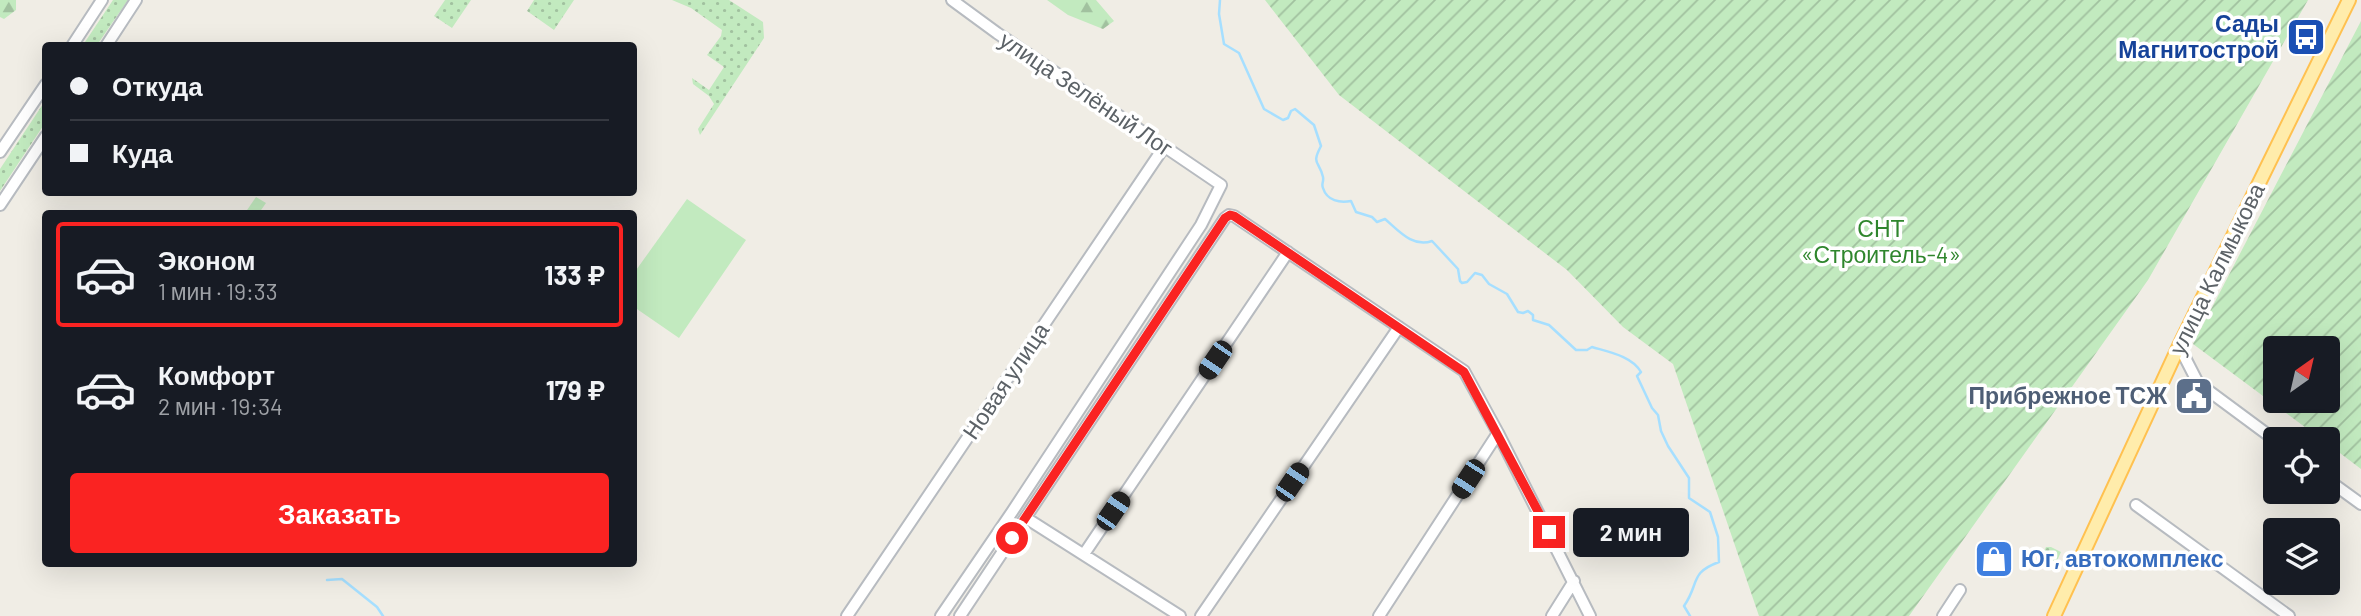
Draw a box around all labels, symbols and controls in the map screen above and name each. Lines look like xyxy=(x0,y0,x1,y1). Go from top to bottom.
place label: Сады Магнитострой xyxy=(2118,9,2279,63)
bus stop icon: Сады Магнитострой xyxy=(2285,16,2327,58)
street label: улица Зелёный Лог xyxy=(995,25,1179,162)
text: Откуда xyxy=(112,70,203,101)
text: Куда xyxy=(112,137,173,168)
street label: улица Калмыкова xyxy=(2162,178,2270,359)
park label: СНТ «Строитель-4» xyxy=(1801,214,1961,268)
icon: car xyxy=(74,243,137,306)
text: Эконом xyxy=(158,244,256,275)
text: 133 ₽ xyxy=(544,259,605,290)
text: 1 мин · 19:33 xyxy=(158,277,278,305)
street label: Новая улица xyxy=(956,317,1054,444)
north arrow xyxy=(2263,336,2340,413)
map controls xyxy=(2263,336,2340,595)
car xyxy=(1195,337,1236,383)
icon: car xyxy=(74,358,137,421)
text: Комфорт xyxy=(158,359,275,390)
text: 179 ₽ xyxy=(546,374,605,405)
public building icon: Прибрежное ТСЖ xyxy=(2173,375,2215,417)
place label: Прибрежное ТСЖ xyxy=(1968,381,2167,409)
text: 2 мин · 19:34 xyxy=(158,392,283,420)
button: locate xyxy=(2263,427,2340,504)
car xyxy=(1448,456,1489,502)
car xyxy=(1272,459,1313,505)
button: Заказать xyxy=(70,473,609,553)
car xyxy=(1093,488,1134,534)
callout: 2 мин xyxy=(1574,508,1689,556)
route end xyxy=(1533,516,1565,548)
text: 2 мин xyxy=(1600,518,1662,546)
button: layers xyxy=(2263,518,2340,595)
route start xyxy=(996,522,1028,554)
shop icon: Юг, автокомплекс xyxy=(1973,538,2015,580)
place label: Юг, автокомплекс xyxy=(2021,544,2224,572)

